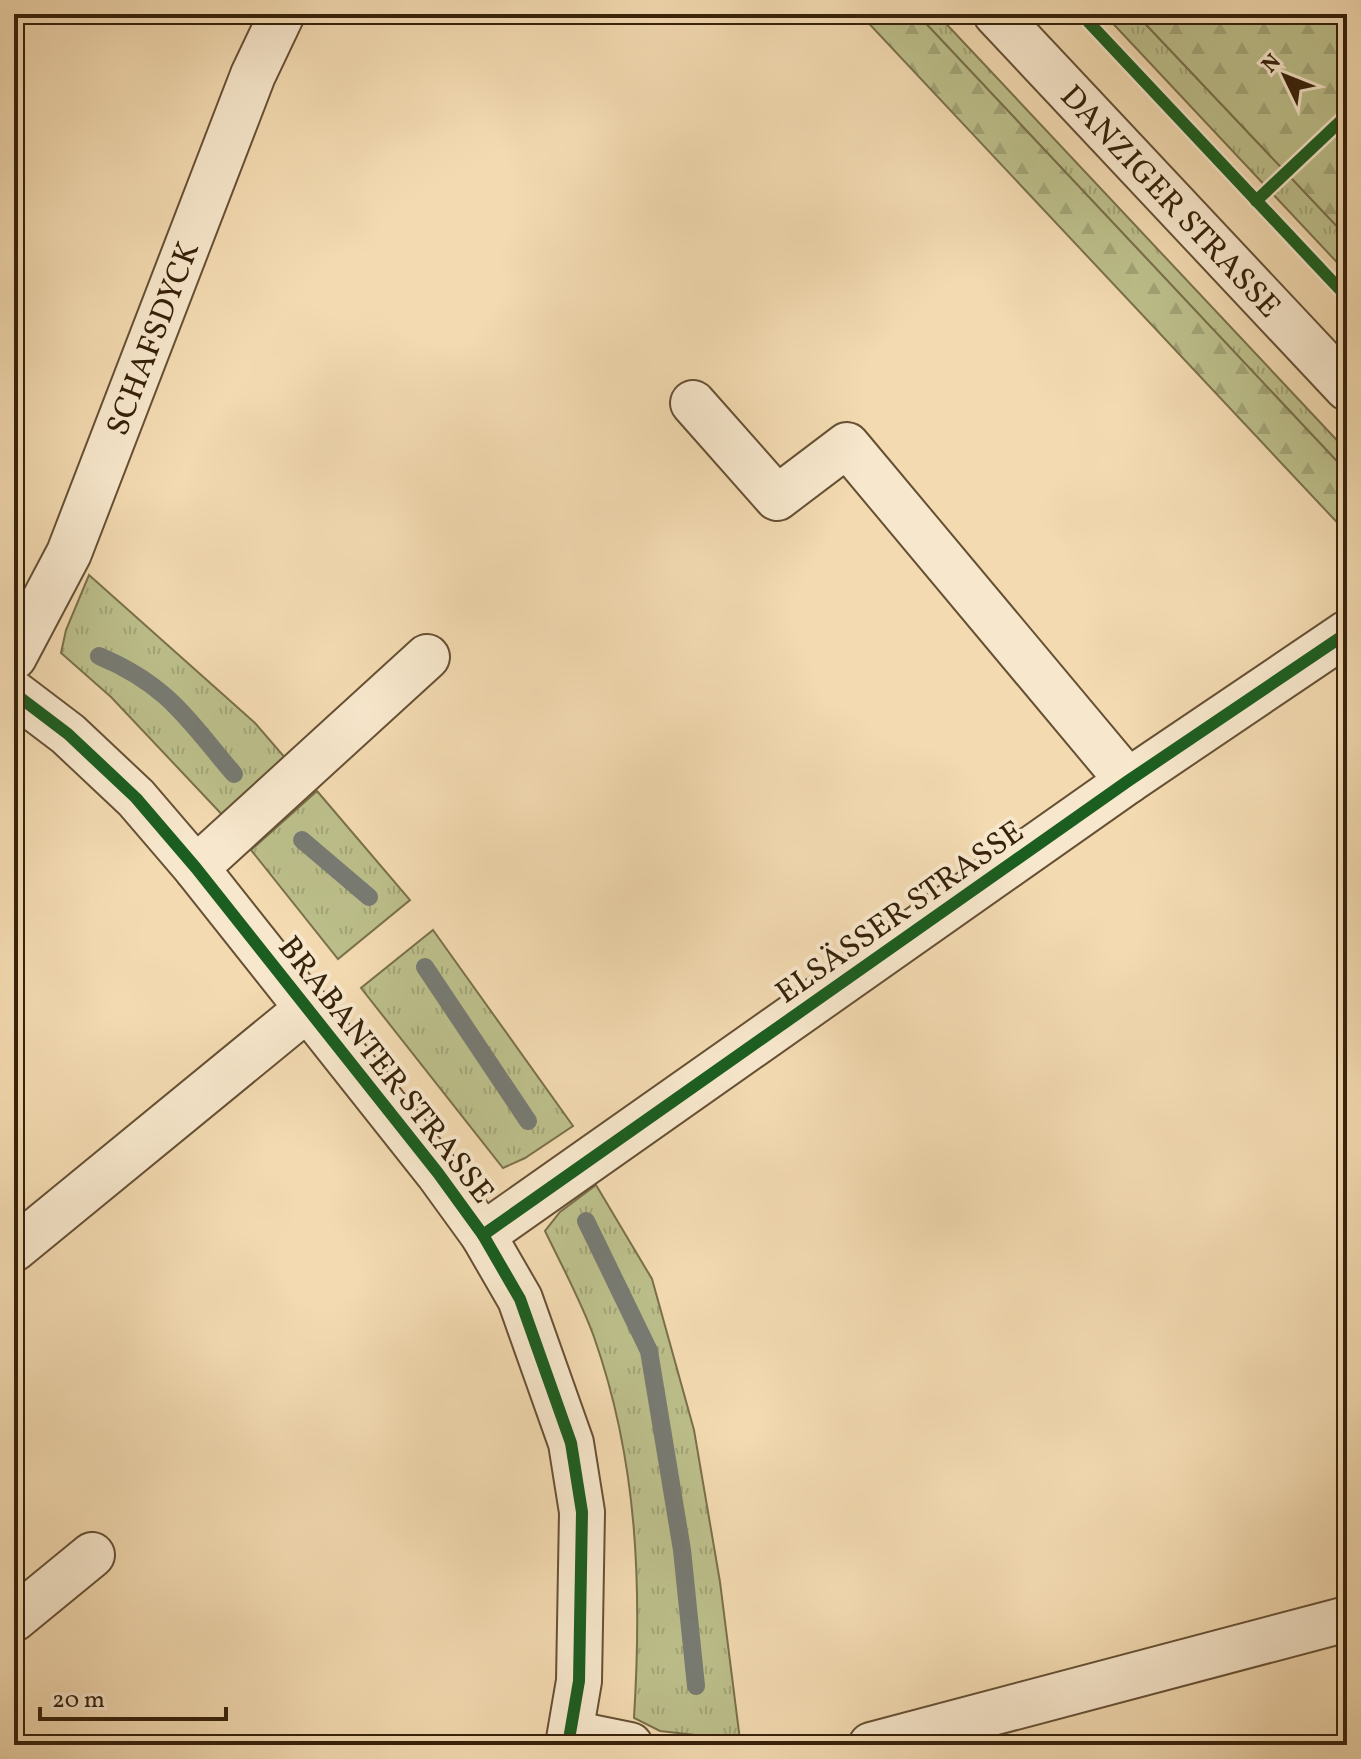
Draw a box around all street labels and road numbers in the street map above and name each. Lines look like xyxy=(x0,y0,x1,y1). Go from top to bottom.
street label: DANZIGER STRASSE xyxy=(1049,77,1289,329)
street label: SCHAFSDYCK xyxy=(97,236,212,443)
street label: ELSÄSSER STRASSE xyxy=(768,811,1034,1016)
street label: BRABANTER STRASSE xyxy=(266,928,503,1214)

